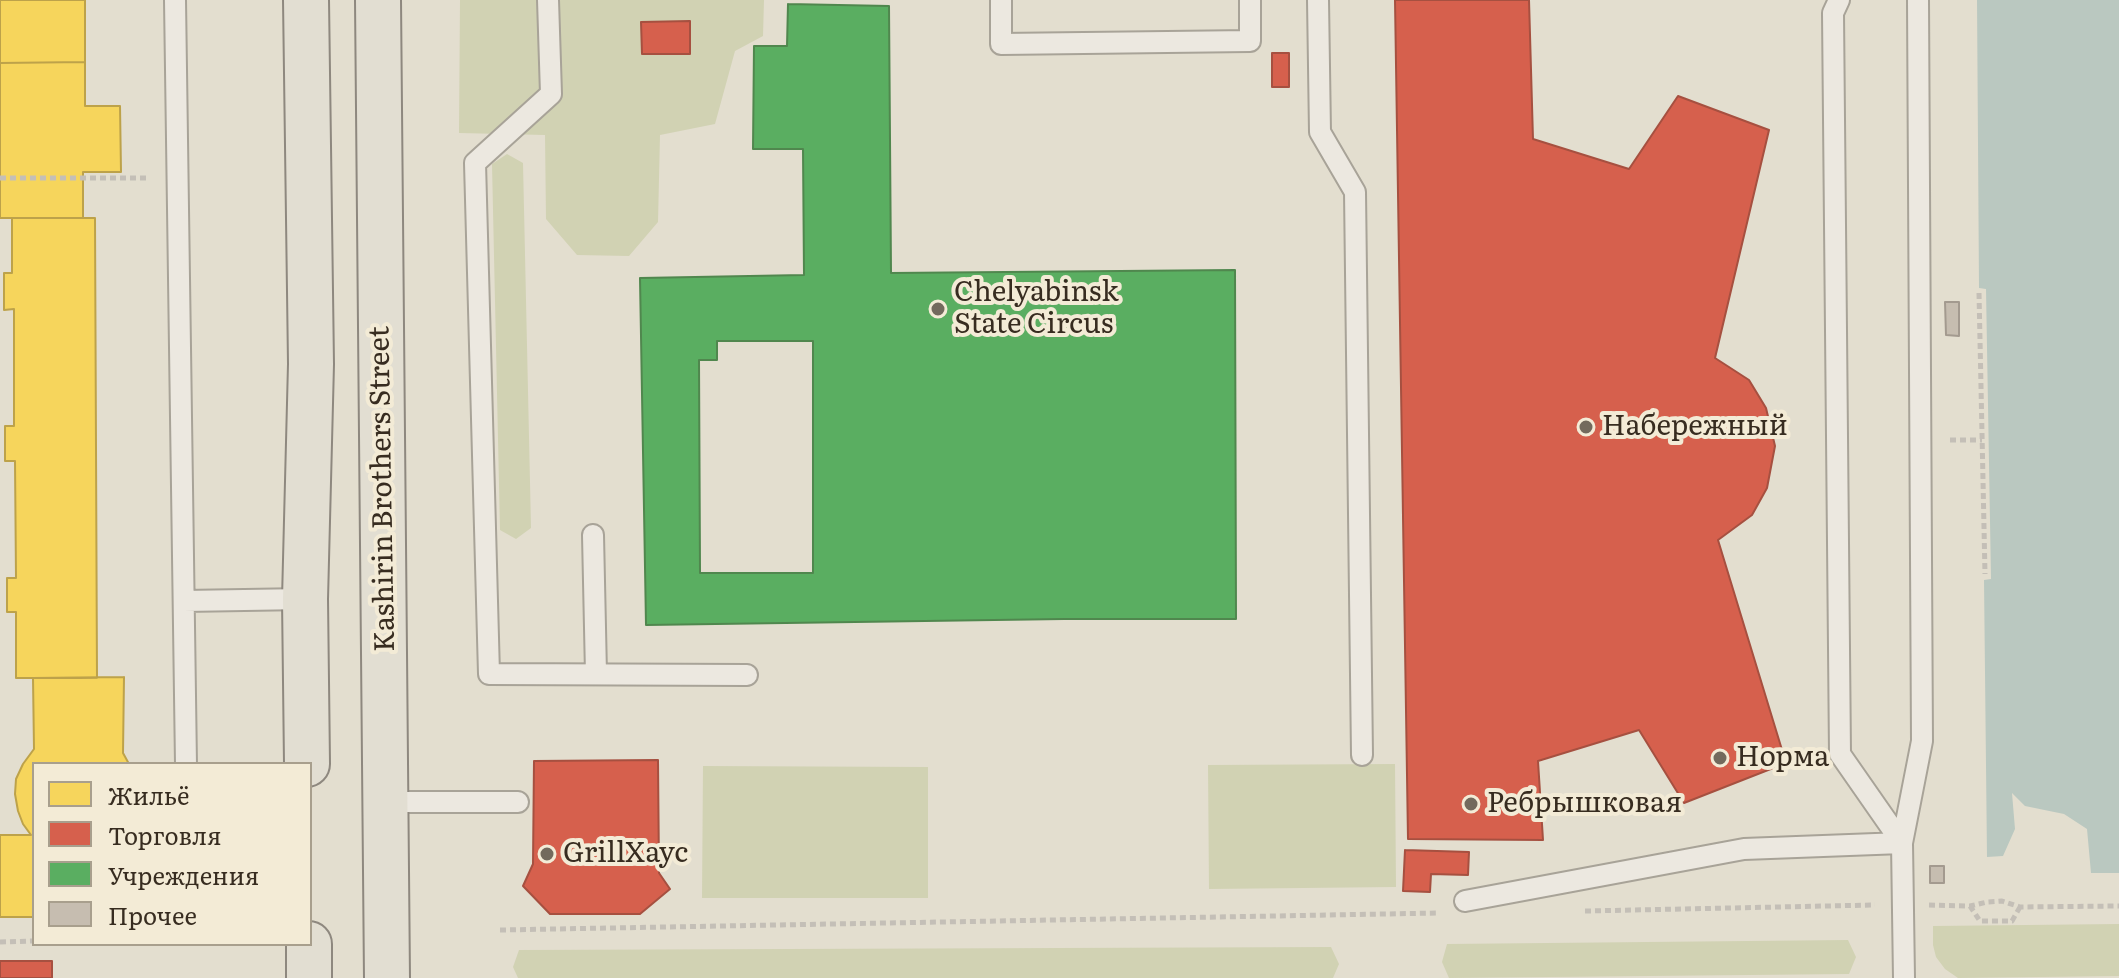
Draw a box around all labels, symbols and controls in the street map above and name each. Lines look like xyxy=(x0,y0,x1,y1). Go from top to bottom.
place label: Chelyabinsk State Circus xyxy=(954,276,1118,342)
marker: Chelyabinsk State Circus xyxy=(929,300,947,318)
street label: Kashirin Brothers Street xyxy=(363,326,403,652)
place label: Набережный xyxy=(1602,410,1788,444)
marker: Набережный xyxy=(1577,418,1595,436)
place label: Норма xyxy=(1736,741,1829,775)
marker: Норма xyxy=(1711,749,1729,767)
legend xyxy=(32,762,312,946)
text: Жильё xyxy=(108,777,189,812)
place label: Ребрышковая xyxy=(1487,787,1682,821)
marker: Ребрышковая xyxy=(1462,795,1480,813)
text: Торговля xyxy=(108,817,221,852)
place label: GrillXayc xyxy=(563,837,688,871)
marker: GrillXayc xyxy=(538,845,556,863)
text: Учреждения xyxy=(108,857,259,892)
text: Прочее xyxy=(108,897,197,932)

